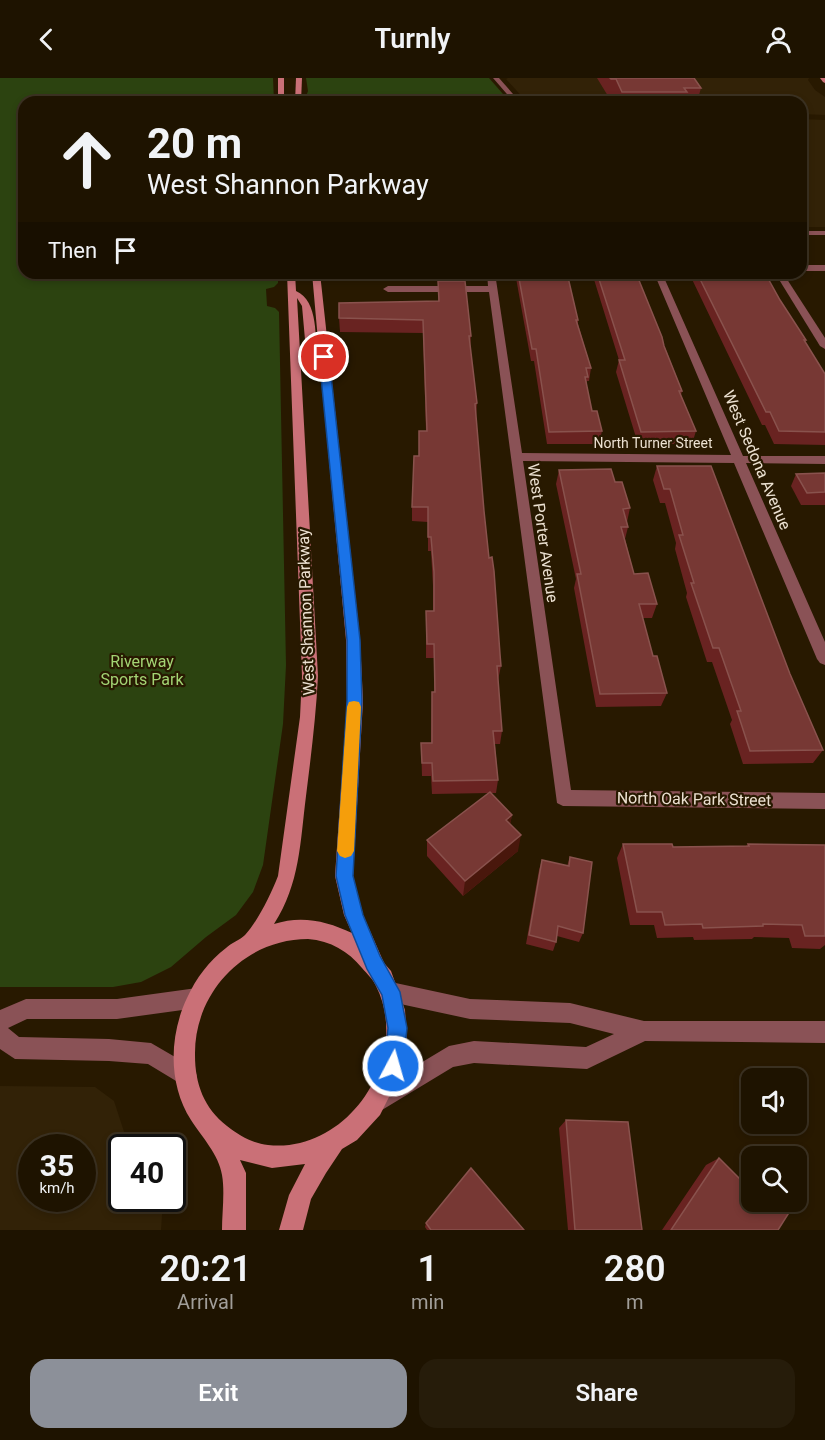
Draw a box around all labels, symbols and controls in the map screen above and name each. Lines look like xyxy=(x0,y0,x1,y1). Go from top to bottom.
icon: back xyxy=(30,23,63,56)
text: Turnly xyxy=(375,23,450,55)
icon: person xyxy=(762,23,795,56)
text: 20 m xyxy=(147,119,242,168)
icon: ahead xyxy=(48,120,126,198)
text: West Shannon Parkway xyxy=(147,169,429,201)
icon: arrive xyxy=(109,234,142,267)
text: Then xyxy=(48,238,97,263)
pin xyxy=(298,331,349,382)
icon: arrive xyxy=(307,340,340,373)
street label: West Sedona Avenue xyxy=(719,387,795,533)
street label: North Turner Street xyxy=(593,435,713,451)
street label: West Porter Avenue xyxy=(524,462,562,604)
street label: West Shannon Parkway xyxy=(294,528,318,696)
park label: Riverway Sports Park xyxy=(100,652,184,689)
street label: North Oak Park Street xyxy=(617,788,771,810)
position arrow xyxy=(361,1034,425,1098)
map controls xyxy=(741,1068,807,1212)
button: sound xyxy=(741,1068,807,1134)
speed limit sign: 40 xyxy=(108,1134,186,1212)
button: search xyxy=(741,1146,807,1212)
text: 35 xyxy=(40,1148,74,1183)
text: km/h xyxy=(39,1179,75,1197)
text: 20:21 xyxy=(159,1248,252,1290)
text: 1 xyxy=(417,1248,438,1290)
text: 280 xyxy=(604,1248,666,1290)
text: Arrival xyxy=(177,1290,234,1314)
text: min xyxy=(411,1290,444,1314)
text: m xyxy=(626,1290,643,1314)
button: Exit xyxy=(30,1359,407,1428)
button: Share xyxy=(419,1359,795,1428)

